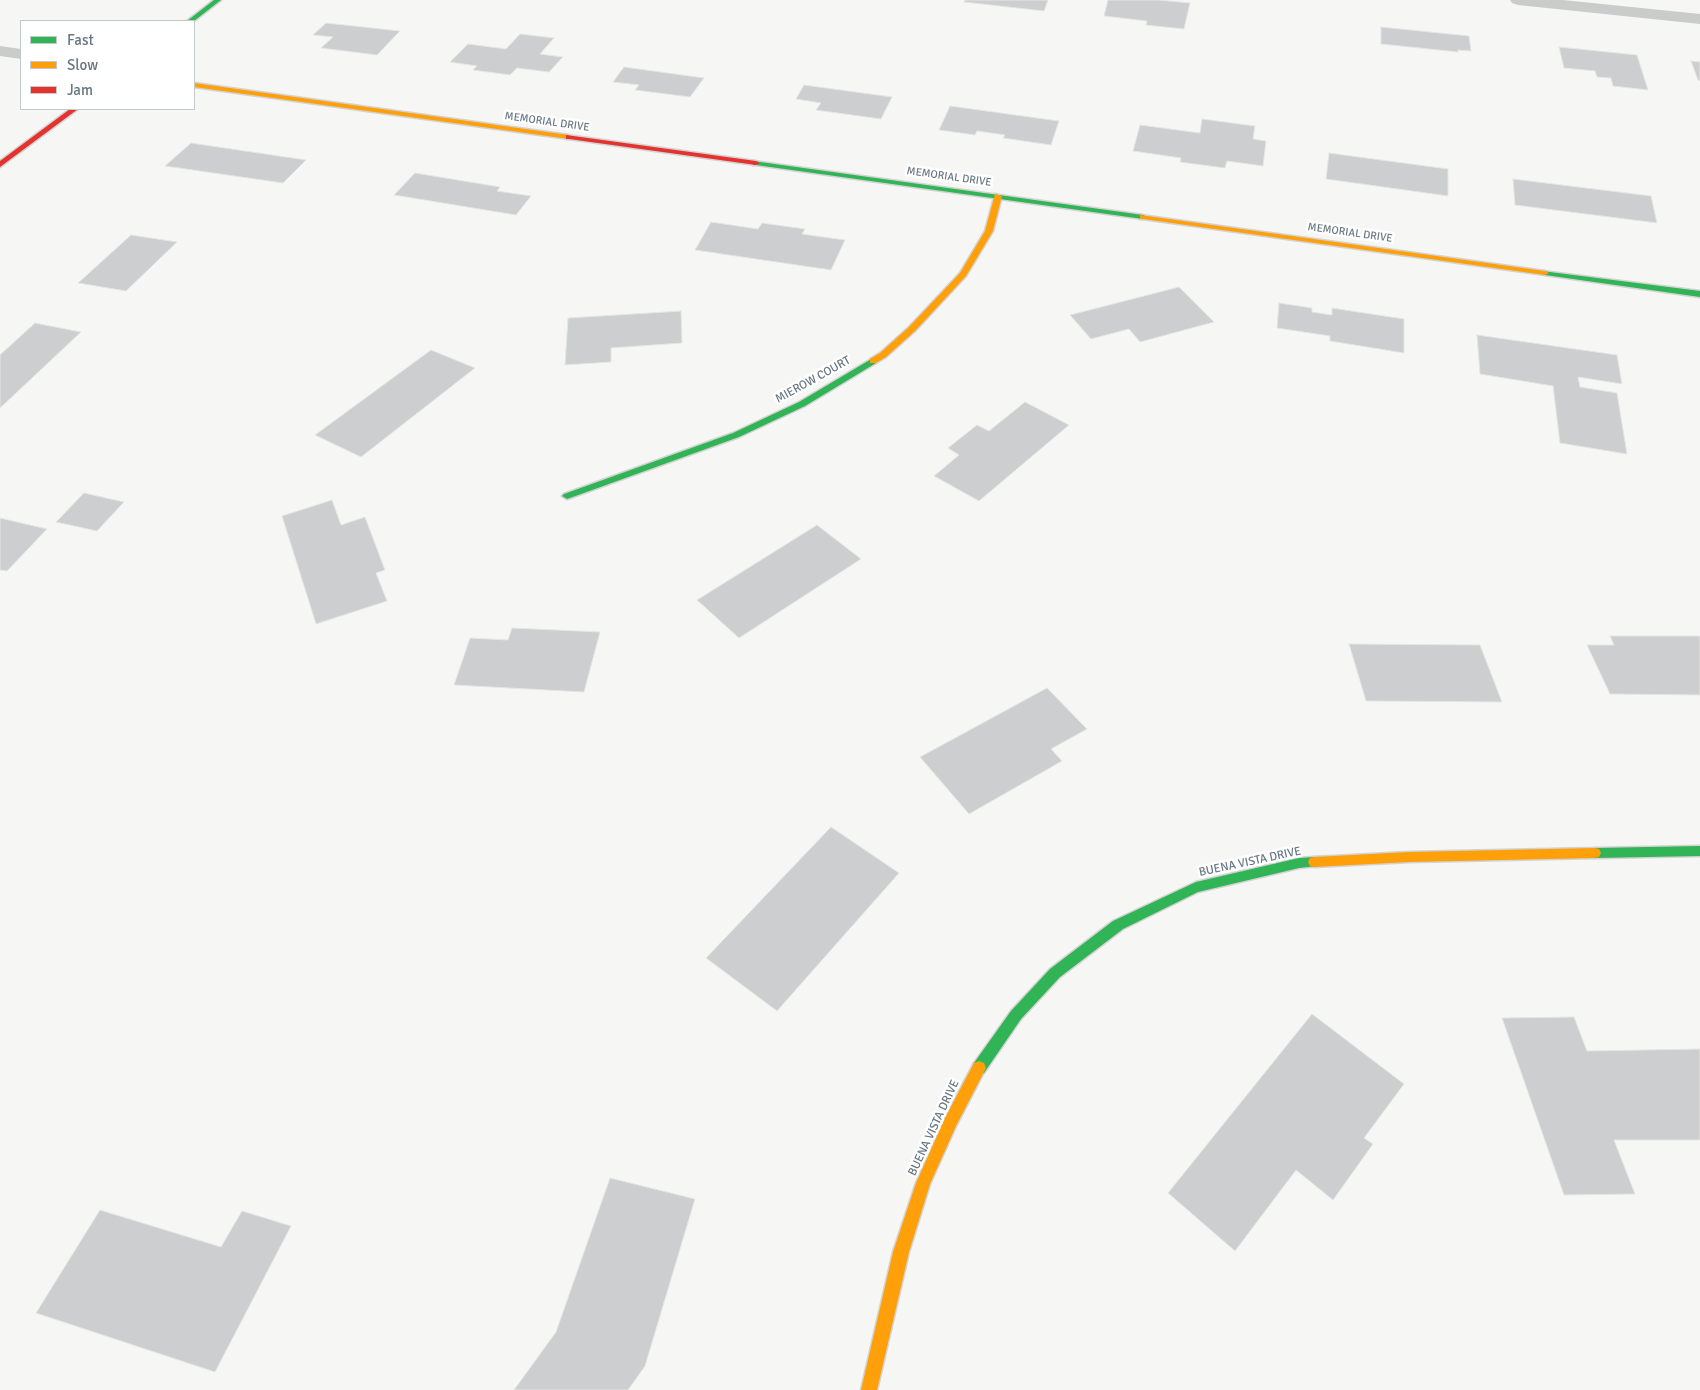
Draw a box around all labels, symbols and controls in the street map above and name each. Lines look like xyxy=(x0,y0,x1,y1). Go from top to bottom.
legend xyxy=(20,20,195,110)
text: Fast xyxy=(67,31,94,49)
text: Slow xyxy=(67,56,98,74)
text: Jam xyxy=(67,81,93,99)
street label: MEMORIAL DRIVE xyxy=(504,110,590,134)
street label: MEMORIAL DRIVE xyxy=(906,165,992,189)
street label: MEMORIAL DRIVE xyxy=(1307,221,1393,245)
street label: MIEROW COURT xyxy=(773,353,853,407)
street label: BUENA VISTA DRIVE xyxy=(1197,844,1303,880)
street label: BUENA VISTA DRIVE xyxy=(905,1078,963,1178)

